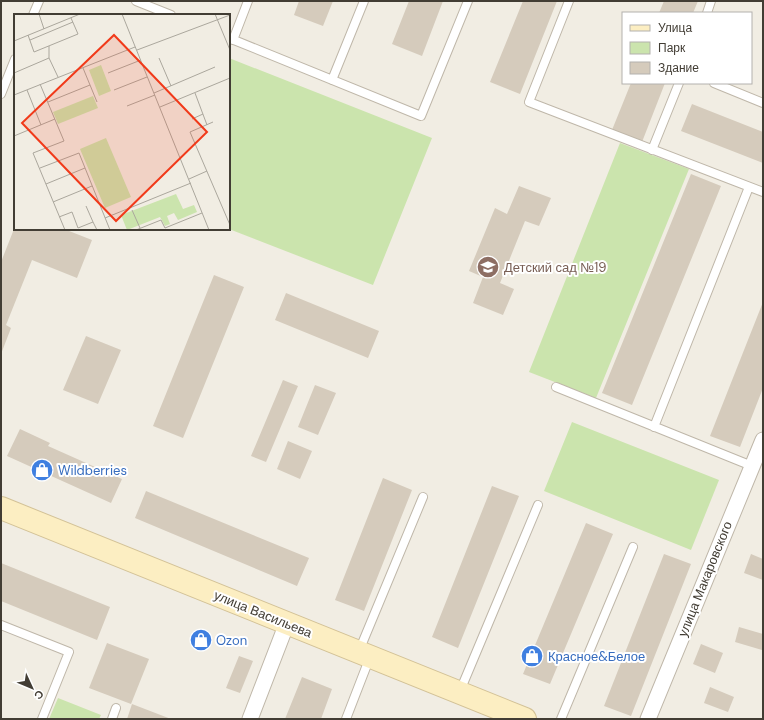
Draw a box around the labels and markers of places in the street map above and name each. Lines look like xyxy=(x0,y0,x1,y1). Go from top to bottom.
school or university icon: Детский сад №19 xyxy=(475,254,501,280)
place label: Детский сад №19 xyxy=(504,259,607,276)
shop icon: Wildberries xyxy=(29,457,55,483)
place label: Wildberries xyxy=(58,462,127,479)
shop icon: Ozon xyxy=(188,627,214,653)
place label: Ozon xyxy=(216,632,247,649)
shop icon: Красное&Белое xyxy=(519,643,545,669)
place label: Красное&Белое xyxy=(548,648,645,665)

